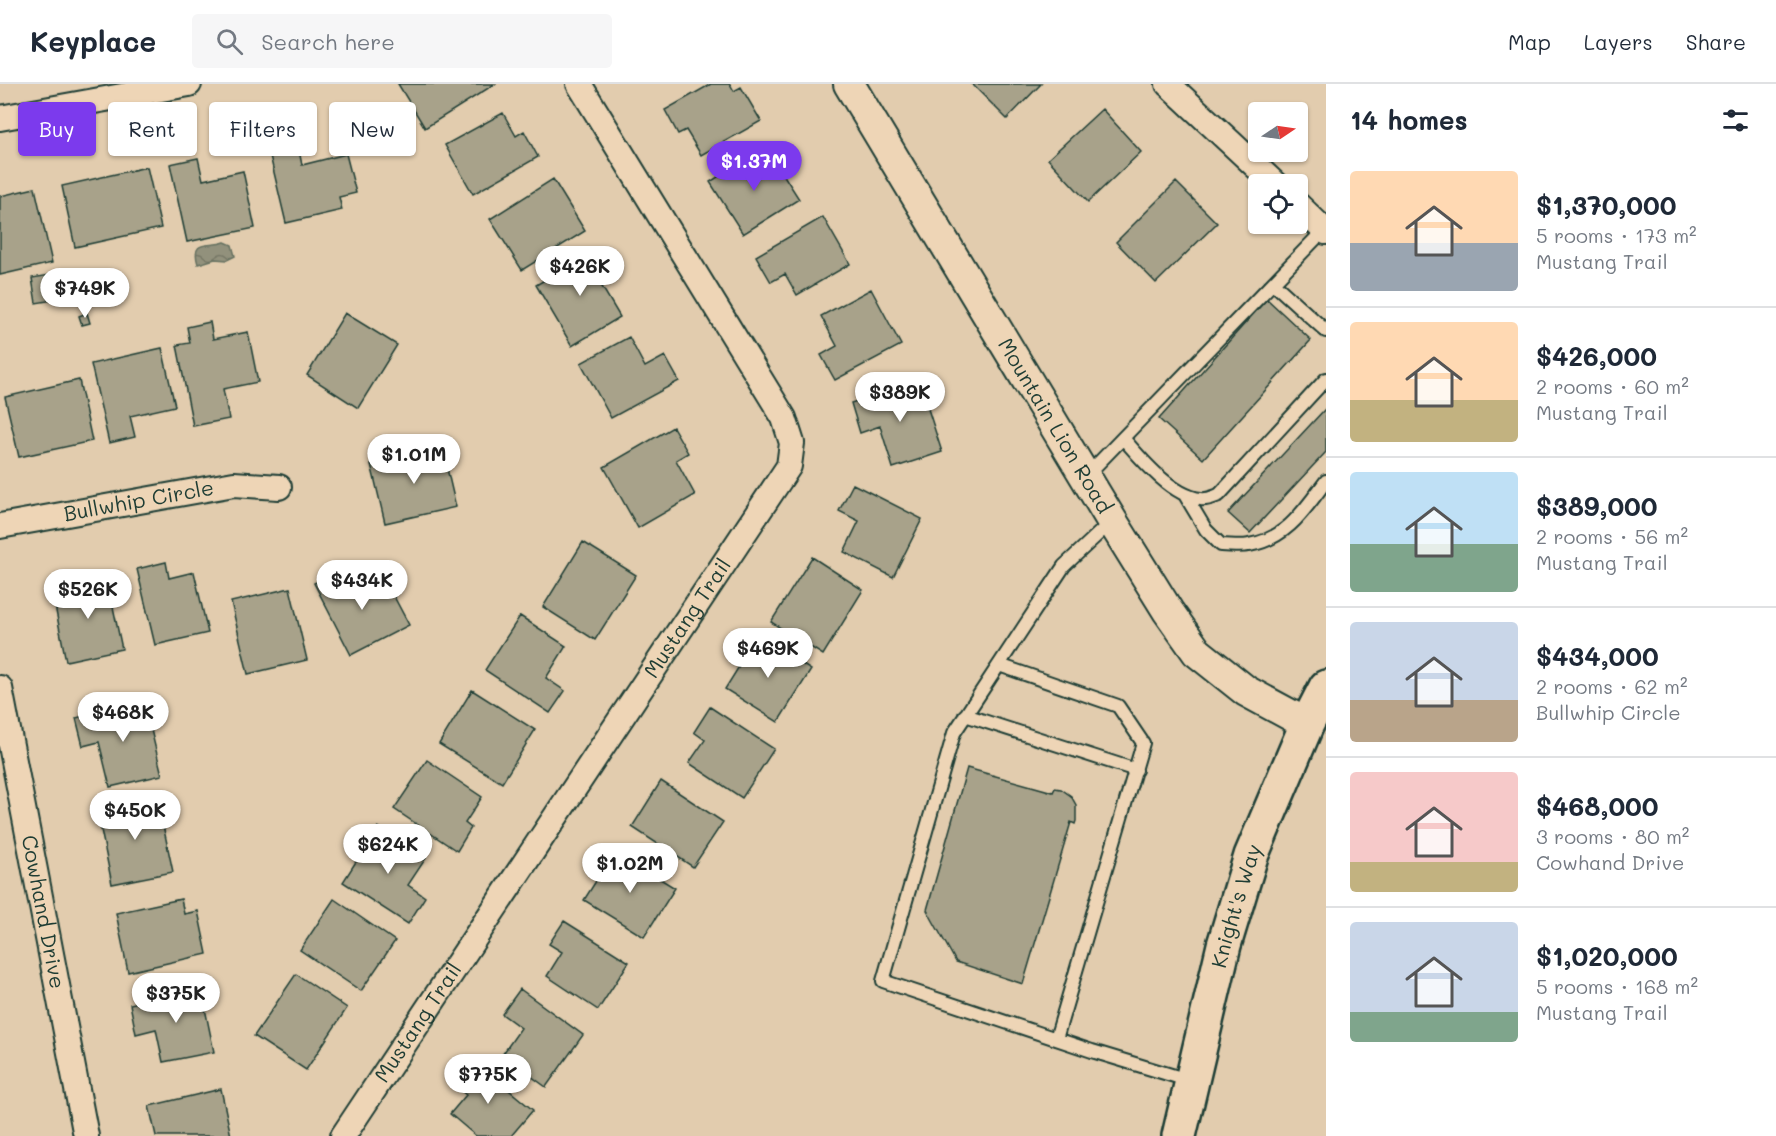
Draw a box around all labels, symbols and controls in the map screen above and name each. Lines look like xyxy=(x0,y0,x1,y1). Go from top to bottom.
search box xyxy=(192,14,612,68)
text: Keyplace xyxy=(30,23,156,59)
icon: search xyxy=(213,25,246,58)
text: Search here xyxy=(261,27,395,56)
text: Map xyxy=(1508,28,1551,55)
text: Layers xyxy=(1584,28,1653,55)
text: Share xyxy=(1686,28,1746,55)
chip: Buy xyxy=(18,102,96,156)
chip: Rent xyxy=(108,102,197,156)
chip: Filters xyxy=(209,102,317,156)
chip: New xyxy=(329,102,416,156)
north arrow xyxy=(1248,102,1308,162)
map controls xyxy=(1248,102,1308,234)
text: 14 homes xyxy=(1350,103,1468,137)
icon: filters xyxy=(1719,104,1752,137)
pin: $1.37M xyxy=(705,141,803,192)
text: $1.37M xyxy=(721,147,787,173)
button: locate xyxy=(1248,174,1308,234)
text: $1,370,000 xyxy=(1536,188,1677,222)
icon: home xyxy=(1398,195,1470,267)
text: 5 rooms · 173 m² xyxy=(1536,222,1697,248)
pin: $426K xyxy=(538,246,622,297)
text: Mustang Trail xyxy=(1536,248,1668,274)
text: $426K xyxy=(549,252,611,278)
pin: $749K xyxy=(43,268,127,319)
text: $749K xyxy=(54,274,116,300)
street label: Mountain Lion Road xyxy=(993,332,1119,518)
text: $426,000 xyxy=(1536,339,1657,373)
icon: home xyxy=(1398,346,1470,418)
pin: $389K xyxy=(858,372,942,423)
text: 2 rooms · 60 m² xyxy=(1536,373,1689,399)
text: $389K xyxy=(869,378,931,404)
text: Mustang Trail xyxy=(1536,399,1668,425)
pin: $1.01M xyxy=(365,434,463,485)
text: $1.01M xyxy=(381,440,447,466)
street label: Bullwhip Circle xyxy=(61,473,216,526)
text: $389,000 xyxy=(1536,489,1658,523)
icon: home xyxy=(1398,496,1470,568)
text: 2 rooms · 56 m² xyxy=(1536,523,1688,549)
text: Mustang Trail xyxy=(1536,549,1668,575)
street label: Mustang Trail xyxy=(637,552,736,682)
pin: $434K xyxy=(320,560,404,611)
text: $434K xyxy=(331,566,393,592)
pin: $526K xyxy=(46,569,130,620)
text: $526K xyxy=(58,575,118,601)
pin: $469K xyxy=(726,628,810,679)
text: $469K xyxy=(737,634,799,660)
text: $434,000 xyxy=(1536,639,1659,673)
icon: home xyxy=(1398,646,1470,718)
text: 2 rooms · 62 m² xyxy=(1536,673,1688,699)
pin: $468K xyxy=(81,692,165,743)
text: $468K xyxy=(92,698,154,724)
text: Bullwhip Circle xyxy=(1536,699,1681,725)
text: $468,000 xyxy=(1536,789,1659,823)
pin: $450K xyxy=(93,790,177,841)
text: $450K xyxy=(104,796,166,822)
icon: home xyxy=(1398,796,1470,868)
text: 3 rooms · 80 m² xyxy=(1536,823,1689,849)
pin: $624K xyxy=(346,824,430,875)
text: $624K xyxy=(357,830,419,856)
street label: Cowhand Drive xyxy=(16,833,72,991)
street label: Knight's Way xyxy=(1204,839,1267,970)
pin: $1.02M xyxy=(581,843,679,894)
text: $1.02M xyxy=(596,849,664,875)
text: Cowhand Drive xyxy=(1536,849,1684,875)
text: $1,020,000 xyxy=(1536,939,1678,973)
icon: home xyxy=(1398,946,1470,1018)
street label: Mustang Trail xyxy=(368,957,467,1087)
pin: $375K xyxy=(134,973,218,1024)
text: 5 rooms · 168 m² xyxy=(1536,973,1698,999)
text: $375K xyxy=(146,979,206,1005)
text: Mustang Trail xyxy=(1536,999,1668,1025)
pin: $775K xyxy=(446,1054,530,1105)
text: $775K xyxy=(458,1060,518,1086)

